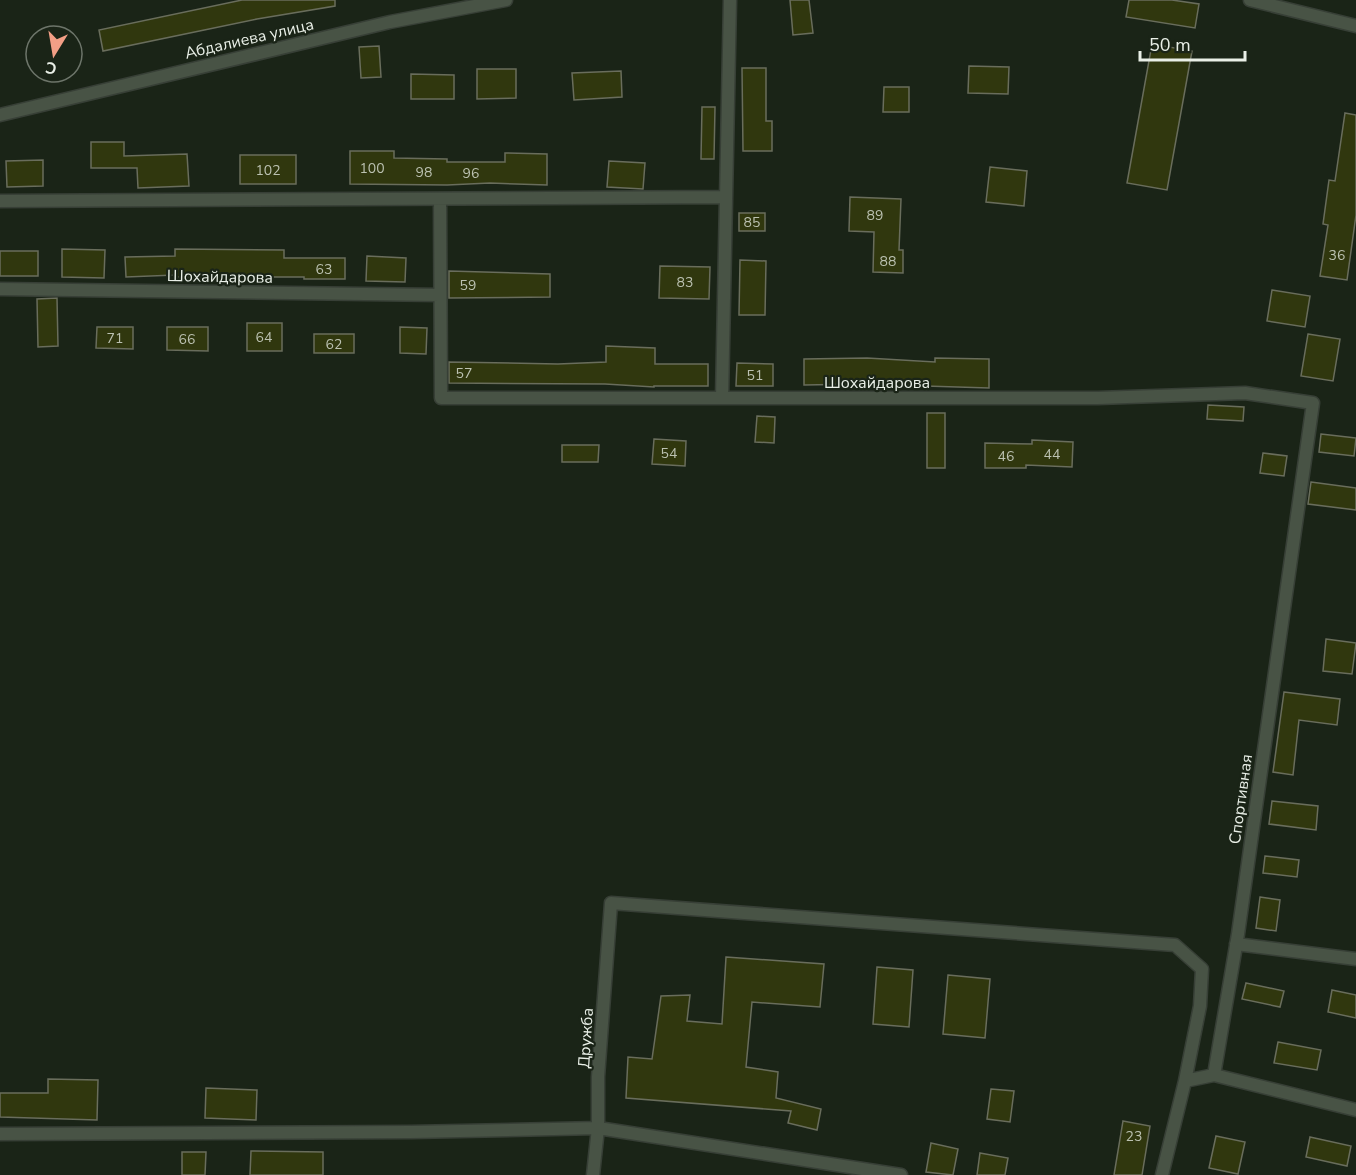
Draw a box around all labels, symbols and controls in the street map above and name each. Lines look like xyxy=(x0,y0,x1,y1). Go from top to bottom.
street label: Абдалиева улица xyxy=(183,13,316,65)
north arrow xyxy=(24,24,84,84)
scale bar xyxy=(1140,24,1245,62)
text: 50 m xyxy=(1149,33,1191,57)
text: С xyxy=(44,56,59,80)
house number: 100 xyxy=(359,159,385,178)
house number: 102 xyxy=(255,161,281,180)
house number: 98 xyxy=(416,163,432,182)
house number: 96 xyxy=(463,164,479,183)
house number: 89 xyxy=(867,206,883,225)
house number: 85 xyxy=(744,213,760,232)
house number: 36 xyxy=(1329,246,1345,265)
house number: 88 xyxy=(880,252,896,271)
house number: 63 xyxy=(316,260,332,279)
street label: Шохайдарова xyxy=(167,265,273,289)
house number: 83 xyxy=(677,273,693,292)
house number: 59 xyxy=(460,276,476,295)
house number: 64 xyxy=(256,328,272,347)
house number: 71 xyxy=(107,329,123,348)
house number: 66 xyxy=(179,330,195,349)
house number: 62 xyxy=(326,335,342,354)
house number: 57 xyxy=(456,364,472,383)
house number: 51 xyxy=(747,366,763,385)
street label: Шохайдарова xyxy=(824,372,930,394)
house number: 54 xyxy=(661,444,677,463)
house number: 44 xyxy=(1044,445,1060,464)
house number: 46 xyxy=(998,447,1014,466)
street label: Спортивная xyxy=(1224,753,1258,845)
street label: Дружба xyxy=(573,1007,599,1069)
house number: 23 xyxy=(1126,1127,1142,1146)

